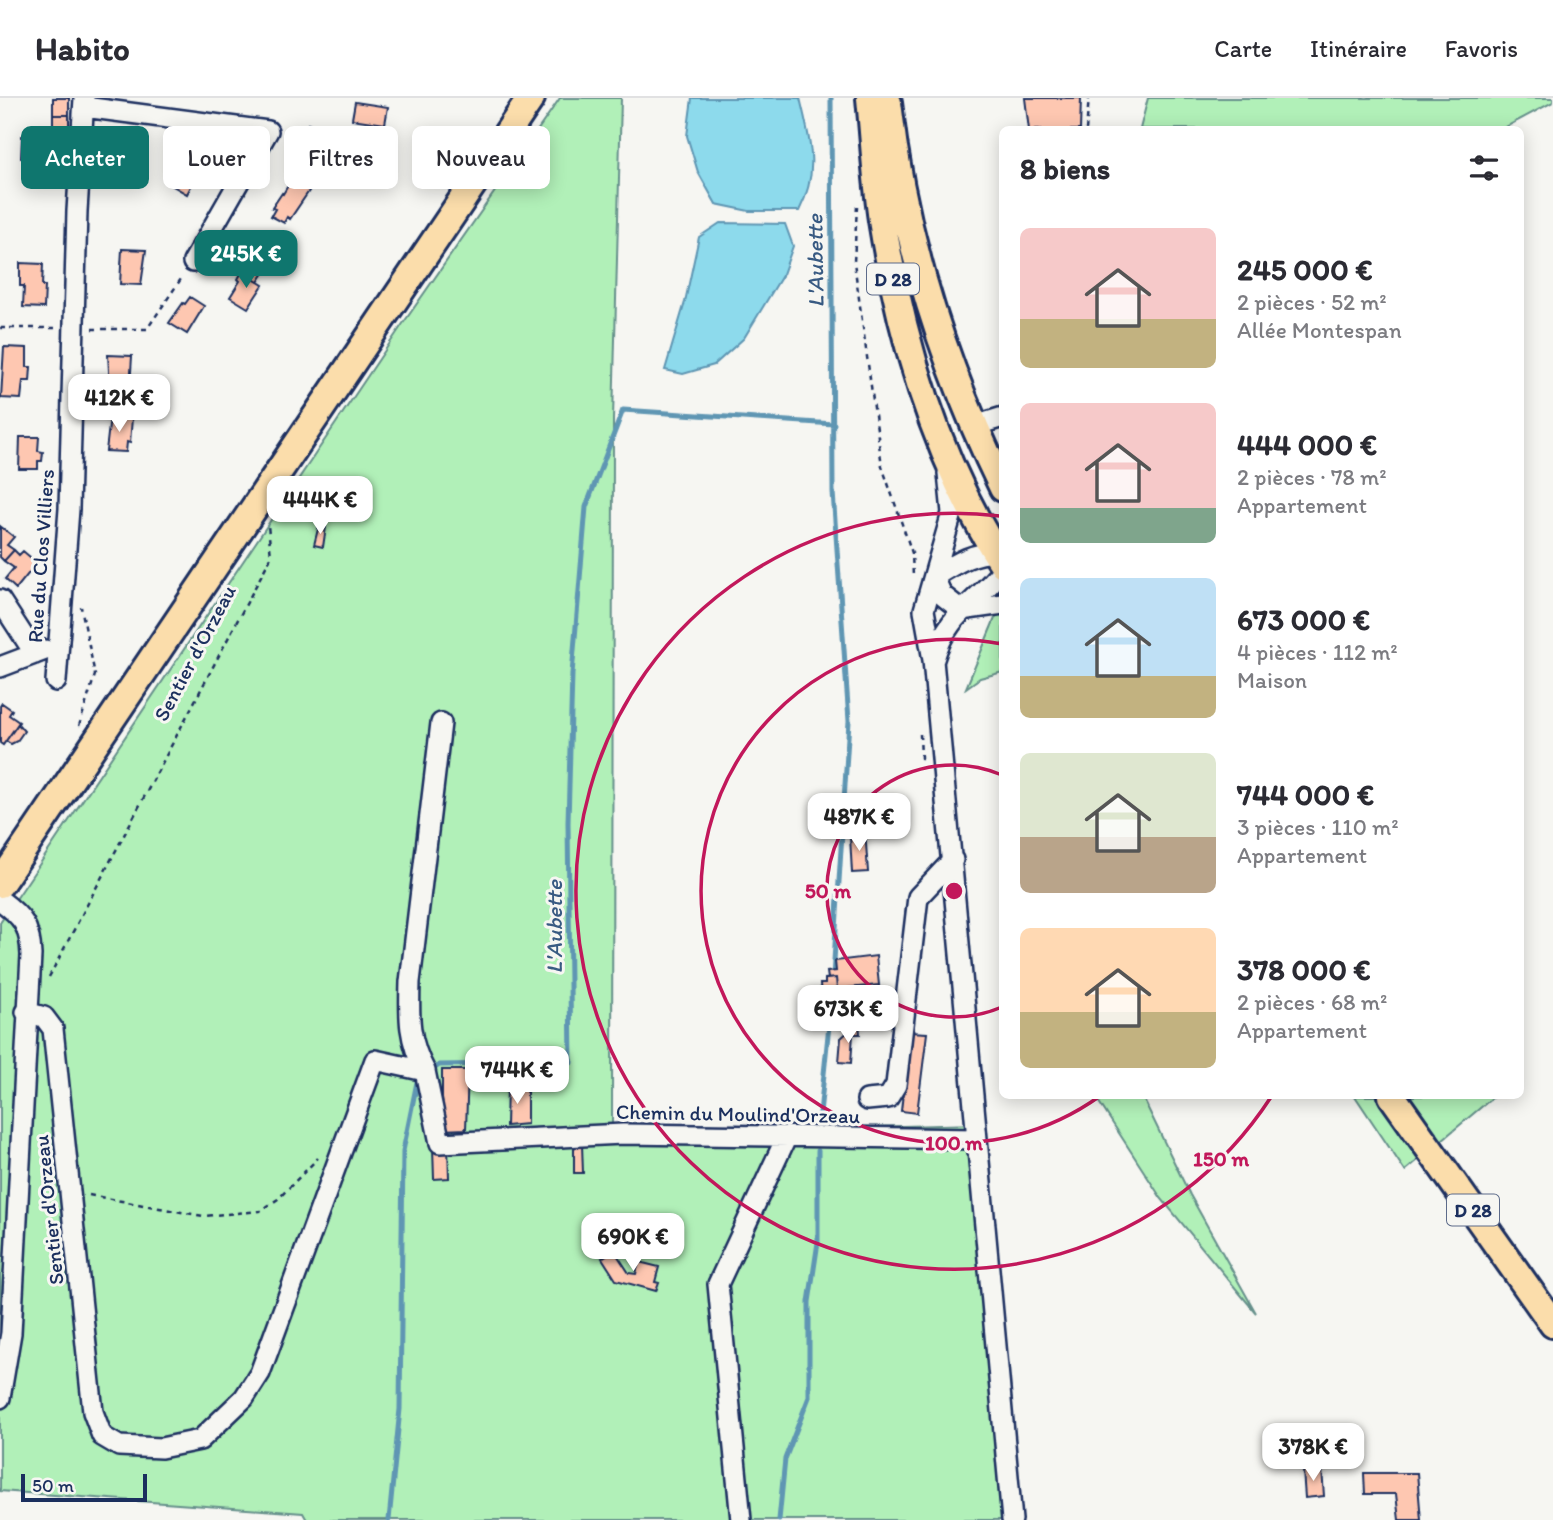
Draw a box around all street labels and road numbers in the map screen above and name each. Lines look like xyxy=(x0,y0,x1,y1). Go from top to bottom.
road number: D 28 xyxy=(867,264,919,294)
street label: Rue du Clos Villiers xyxy=(22,468,59,644)
street label: Sentier d'Orzeau xyxy=(148,580,241,725)
street label: Chemin du Moulind'Orzeau xyxy=(616,1099,861,1128)
street label: Sentier d'Orzeau xyxy=(28,1134,69,1286)
road number: D 28 xyxy=(1447,1194,1499,1226)

